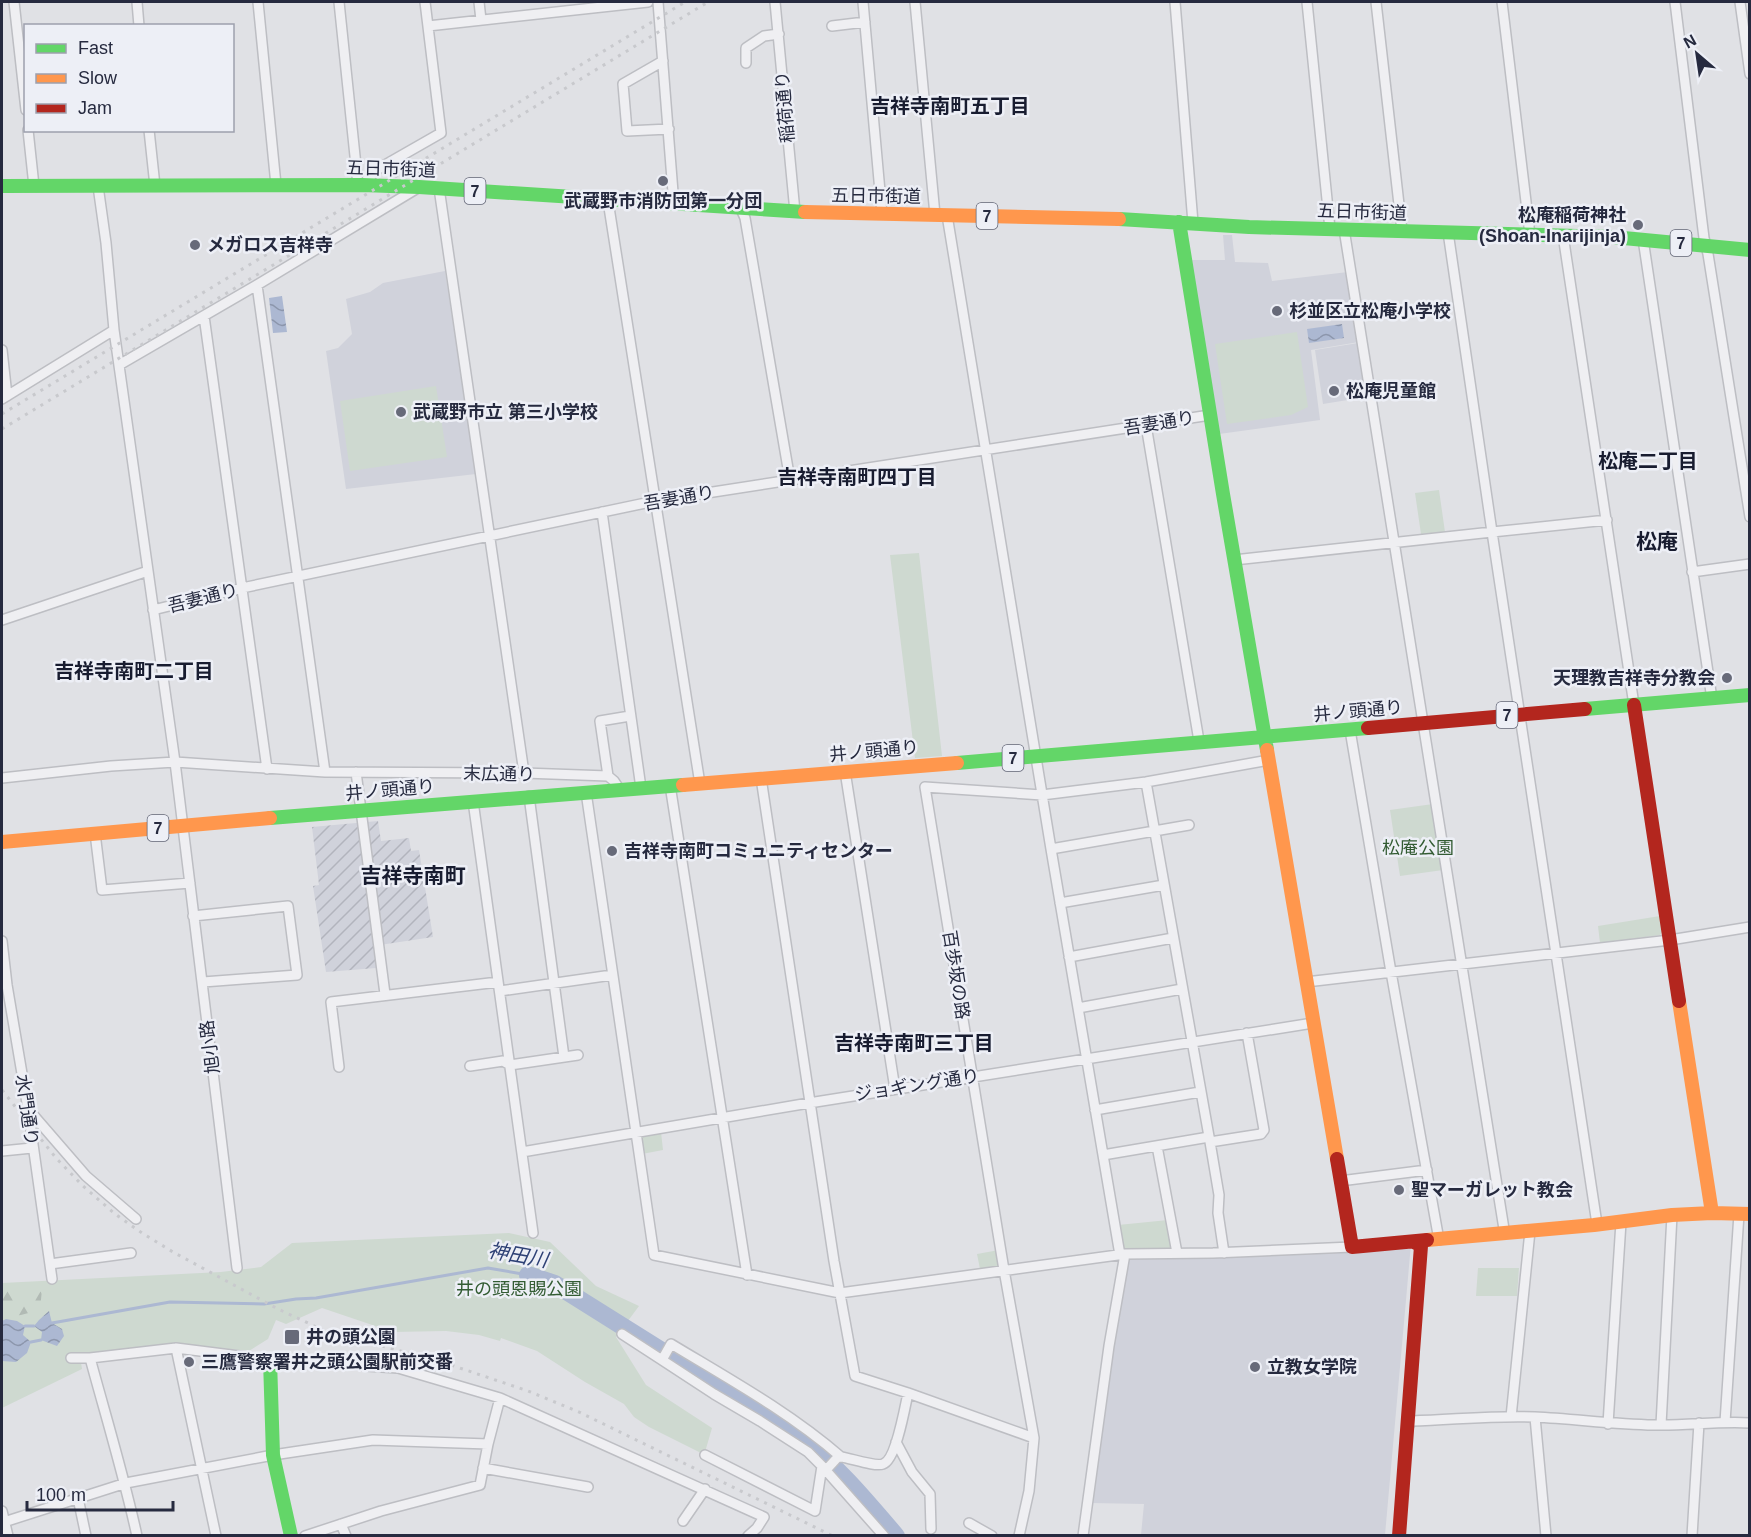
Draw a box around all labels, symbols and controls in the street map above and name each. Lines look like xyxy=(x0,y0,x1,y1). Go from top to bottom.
legend xyxy=(24,24,234,132)
north arrow xyxy=(1667,24,1727,84)
text: N xyxy=(1681,31,1699,52)
text: Fast xyxy=(78,38,113,58)
text: Slow xyxy=(78,68,118,88)
street label: 稲荷通り xyxy=(772,70,798,144)
district label: 吉祥寺南町五丁目 xyxy=(870,95,1030,117)
text: Jam xyxy=(78,98,112,118)
street label: 五日市街道 xyxy=(346,157,436,181)
marker: 武蔵野市消防団第一分団 xyxy=(656,174,670,188)
road number: 7 xyxy=(464,178,486,204)
street label: 五日市街道 xyxy=(831,185,921,207)
place label: 武蔵野市消防団第一分団 xyxy=(564,191,762,211)
street label: 五日市街道 xyxy=(1317,200,1407,224)
road number: 7 xyxy=(976,203,998,229)
place label: 松庵稲荷神社 (Shoan-Inarijinja) xyxy=(1479,205,1626,246)
marker: 松庵稲荷神社 (Shoan-Inarijinja) xyxy=(1631,218,1645,232)
road number: 7 xyxy=(1670,230,1692,256)
place label: メガロス吉祥寺 xyxy=(207,235,333,255)
marker: メガロス吉祥寺 xyxy=(188,238,202,252)
place label: 杉並区立松庵小学校 xyxy=(1289,301,1451,321)
marker: 杉並区立松庵小学校 xyxy=(1270,304,1284,318)
place label: 松庵児童館 xyxy=(1346,381,1436,401)
marker: 松庵児童館 xyxy=(1327,384,1341,398)
place label: 武蔵野市立 第三小学校 xyxy=(413,402,598,422)
marker: 武蔵野市立 第三小学校 xyxy=(394,405,408,419)
street label: 吾妻通り xyxy=(1122,407,1196,439)
district label: 松庵二丁目 xyxy=(1598,450,1698,472)
district label: 吉祥寺南町四丁目 xyxy=(777,466,937,488)
street label: 吾妻通り xyxy=(642,482,716,514)
district label: 松庵 xyxy=(1636,530,1678,553)
street label: 吾妻通り xyxy=(166,580,240,616)
district label: 吉祥寺南町二丁目 xyxy=(54,660,214,682)
place label: 天理教吉祥寺分教会 xyxy=(1553,668,1715,688)
marker: 天理教吉祥寺分教会 xyxy=(1720,671,1734,685)
street label: 井ノ頭通り xyxy=(1312,697,1404,725)
road number: 7 xyxy=(1496,702,1518,728)
street label: 井ノ頭通り xyxy=(828,737,920,765)
road number: 7 xyxy=(1002,745,1024,771)
street label: 末広通り xyxy=(463,763,535,785)
street label: 井ノ頭通り xyxy=(344,776,436,804)
road number: 7 xyxy=(148,815,168,841)
park label: 松庵公園 xyxy=(1382,838,1454,858)
place label: 吉祥寺南町コミュニティセンター xyxy=(624,841,893,861)
marker: 吉祥寺南町コミュニティセンター xyxy=(605,844,619,858)
district label: 吉祥寺南町 xyxy=(361,864,466,887)
street label: 百歩坂の路 xyxy=(939,929,973,1021)
street label: 旭小路 xyxy=(197,1019,223,1075)
district label: 吉祥寺南町三丁目 xyxy=(834,1032,994,1054)
street label: ジョギング通り xyxy=(853,1065,981,1105)
street label: 水門通り xyxy=(12,1073,42,1147)
place label: 聖マーガレット教会 xyxy=(1411,1180,1573,1200)
marker: 聖マーガレット教会 xyxy=(1392,1183,1406,1197)
water label: 神田川 xyxy=(487,1239,551,1271)
park label: 井の頭恩賜公園 xyxy=(456,1279,582,1299)
place label: 井の頭公園 xyxy=(306,1327,396,1347)
marker: 井の頭公園 xyxy=(283,1328,301,1346)
place label: 三鷹警察署井之頭公園駅前交番 xyxy=(201,1352,453,1372)
marker: 三鷹警察署井之頭公園駅前交番 xyxy=(182,1355,196,1369)
place label: 立教女学院 xyxy=(1267,1357,1357,1377)
marker: 立教女学院 xyxy=(1248,1360,1262,1374)
scale bar xyxy=(27,1474,172,1512)
text: 100 m xyxy=(36,1485,86,1505)

